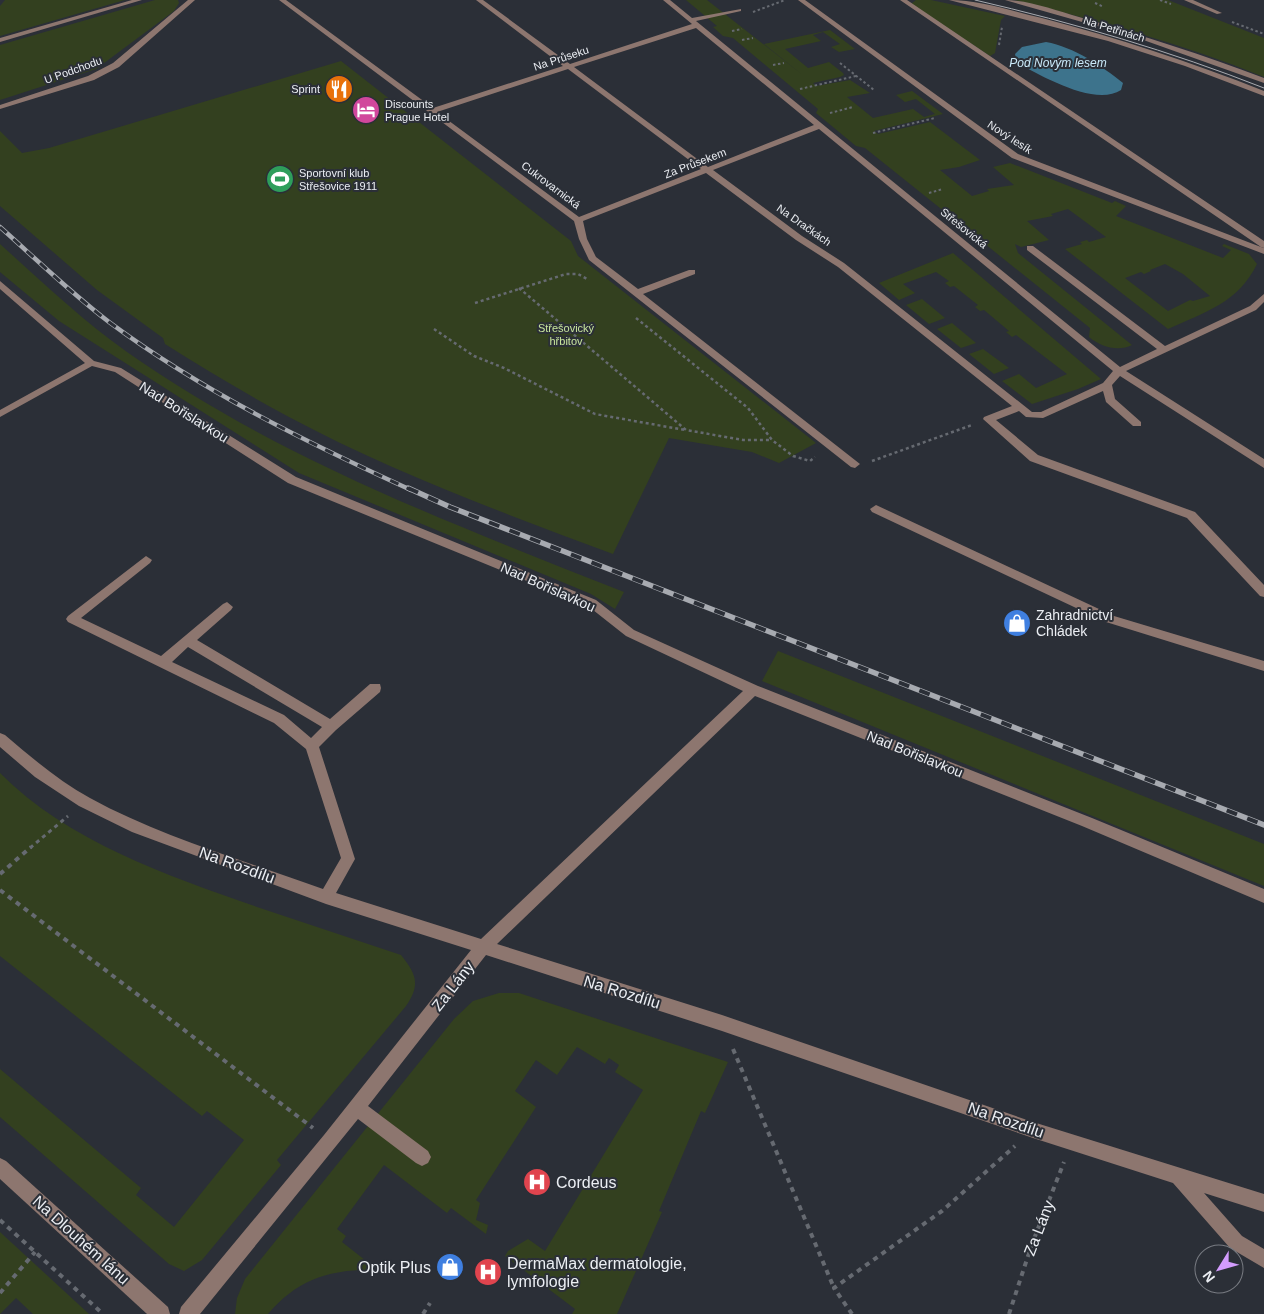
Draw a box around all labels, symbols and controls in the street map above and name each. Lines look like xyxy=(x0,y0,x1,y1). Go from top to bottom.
street label: Na Petřinách xyxy=(1082,14,1146,44)
street label: Na Průseku xyxy=(532,43,590,73)
street label: U Podchodu xyxy=(43,54,103,86)
water label: Pod Novým lesem xyxy=(1009,56,1107,70)
restaurant icon: Sprint xyxy=(324,74,354,104)
place label: Sprint xyxy=(291,83,320,95)
hotel icon: Discounts Prague Hotel xyxy=(351,95,381,125)
place label: Discounts Prague Hotel xyxy=(385,98,449,123)
street label: Nový lesík xyxy=(985,118,1035,156)
street label: Za Průsekem xyxy=(662,146,728,180)
street label: Cukrovarnická xyxy=(519,159,583,211)
sports icon: Sportovní klub Střešovice 1911 xyxy=(265,164,295,194)
place label: Sportovní klub Střešovice 1911 xyxy=(299,167,377,192)
street label: Na Dračkách xyxy=(775,202,833,248)
street label: Střešovická xyxy=(938,205,991,251)
park label: Střešovický hřbitov xyxy=(538,322,595,347)
street label: Nad Bořislavkou xyxy=(137,378,231,446)
street label: Nad Bořislavkou xyxy=(498,559,598,615)
place label: Zahradnictví Chládek xyxy=(1036,607,1113,639)
shop icon: Zahradnictví Chládek xyxy=(1002,608,1032,638)
street label: Nad Bořislavkou xyxy=(865,727,965,781)
street label: Na Rozdílu xyxy=(197,843,277,887)
street label: Za Lány xyxy=(429,958,477,1014)
street label: Na Rozdílu xyxy=(582,972,662,1012)
street label: Na Rozdílu xyxy=(966,1099,1046,1141)
hospital icon: Cordeus xyxy=(522,1167,552,1197)
place label: Cordeus xyxy=(556,1174,616,1191)
street label: Na Dlouhém lánu xyxy=(29,1192,133,1288)
street label: Za Lány xyxy=(1021,1198,1057,1258)
north arrow xyxy=(1194,1244,1244,1294)
shop icon: Optik Plus xyxy=(435,1252,465,1282)
place label: DermaMax dermatologie, lymfologie xyxy=(507,1255,687,1290)
hospital icon: DermaMax dermatologie, lymfologie xyxy=(473,1257,503,1287)
place label: Optik Plus xyxy=(358,1259,431,1276)
text: N xyxy=(1199,1268,1218,1286)

